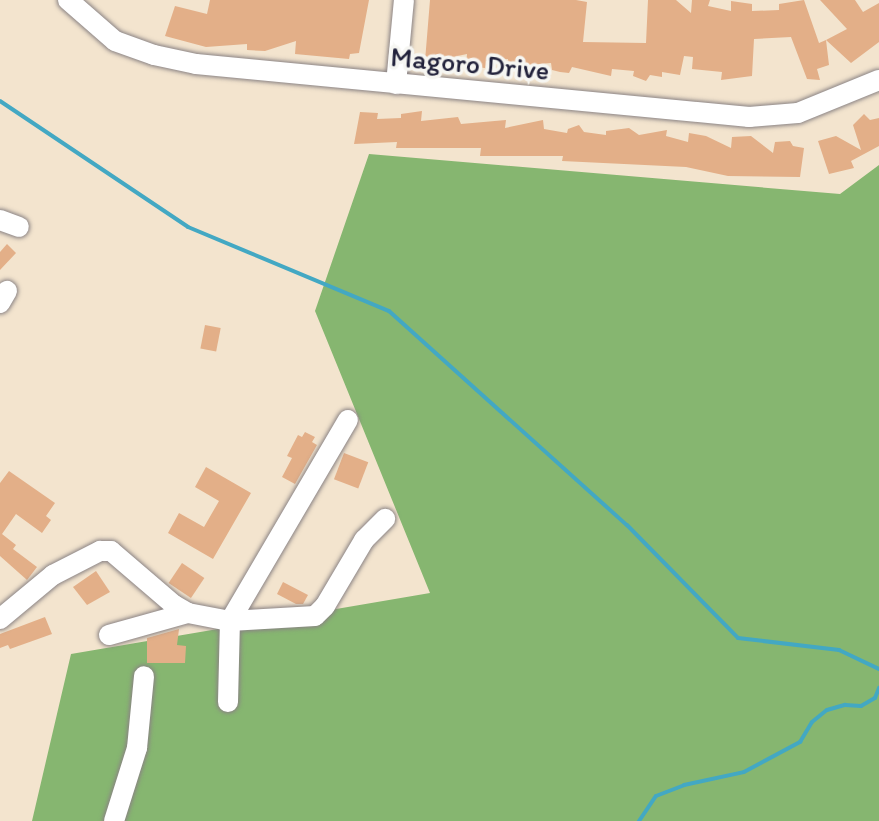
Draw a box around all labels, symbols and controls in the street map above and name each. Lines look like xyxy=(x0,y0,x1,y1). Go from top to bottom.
street label: Magoro Drive xyxy=(389,39,551,87)

